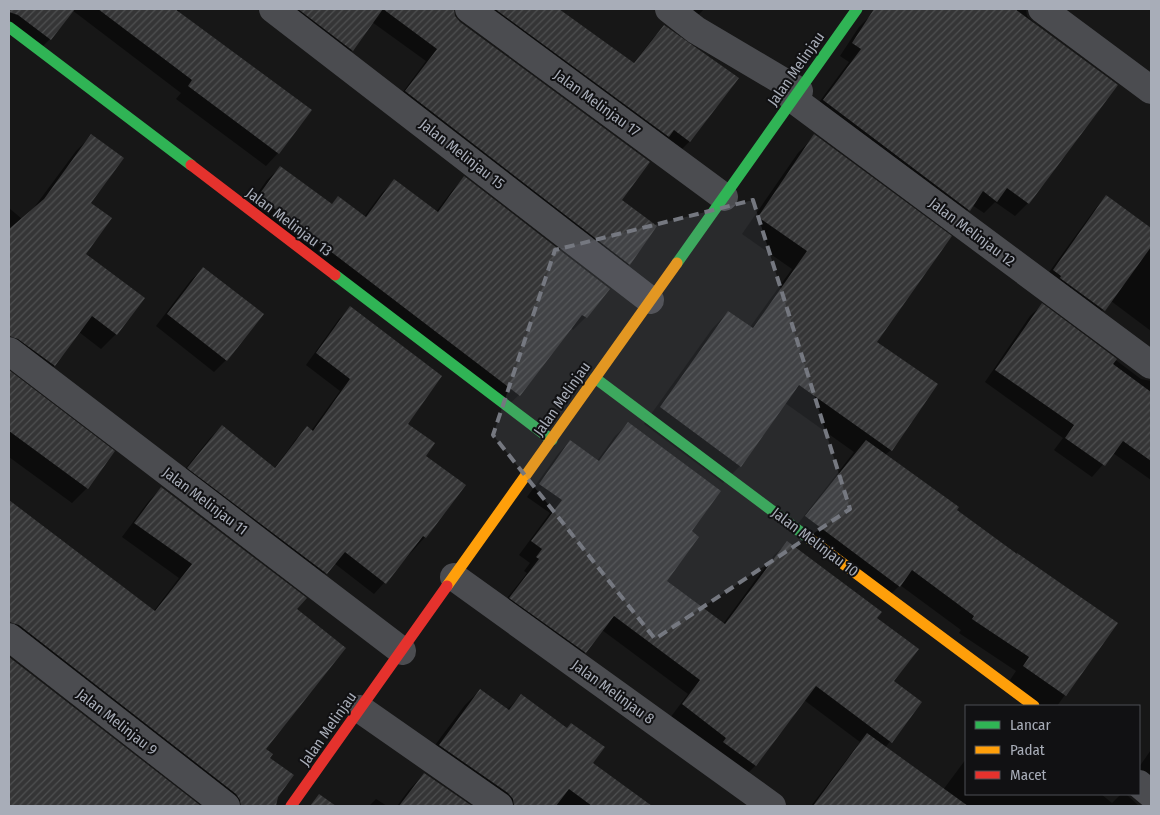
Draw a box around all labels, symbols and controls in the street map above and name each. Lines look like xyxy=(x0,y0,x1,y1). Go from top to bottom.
street label: Jalan Melinjau xyxy=(764,28,828,110)
street label: Jalan Melinjau 17 xyxy=(550,66,644,140)
street label: Jalan Melinjau 15 xyxy=(416,115,508,193)
street label: Jalan Melinjau 13 xyxy=(243,184,336,260)
street label: Jalan Melinjau 12 xyxy=(926,194,1019,270)
street label: Jalan Melinjau xyxy=(530,358,594,440)
street label: Jalan Melinjau 11 xyxy=(159,463,251,539)
street label: Jalan Melinjau 10 xyxy=(768,504,862,580)
street label: Jalan Melinjau 8 xyxy=(568,656,658,728)
street label: Jalan Melinjau 9 xyxy=(73,685,161,759)
street label: Jalan Melinjau xyxy=(296,688,360,770)
legend xyxy=(965,705,1140,795)
text: Lancar xyxy=(1010,716,1051,734)
text: Padat xyxy=(1010,741,1045,759)
text: Macet xyxy=(1010,766,1047,784)

